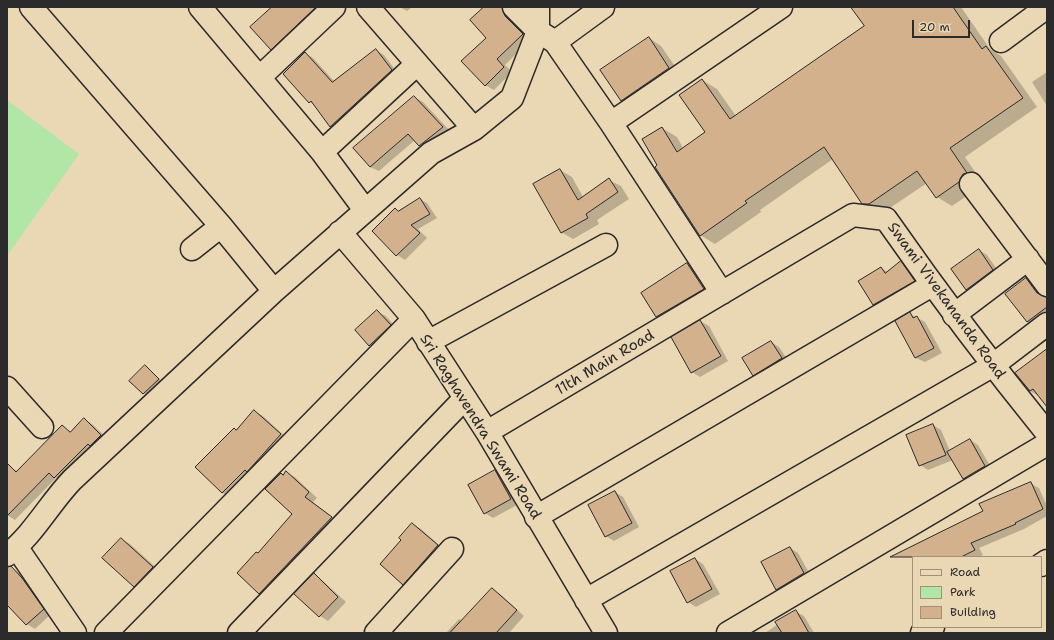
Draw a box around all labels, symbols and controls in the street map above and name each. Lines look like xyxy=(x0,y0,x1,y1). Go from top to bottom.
scale bar xyxy=(914,12,972,38)
text: 20 m xyxy=(919,19,950,35)
street label: Swami Vivekananda Road xyxy=(883,219,1009,383)
street label: 11th Main Road xyxy=(552,326,658,400)
street label: Sri Raghavendra Swami Road xyxy=(415,331,545,523)
legend xyxy=(912,556,1042,628)
text: Road xyxy=(950,564,980,580)
text: Park xyxy=(950,584,976,600)
text: Building xyxy=(950,604,996,620)

